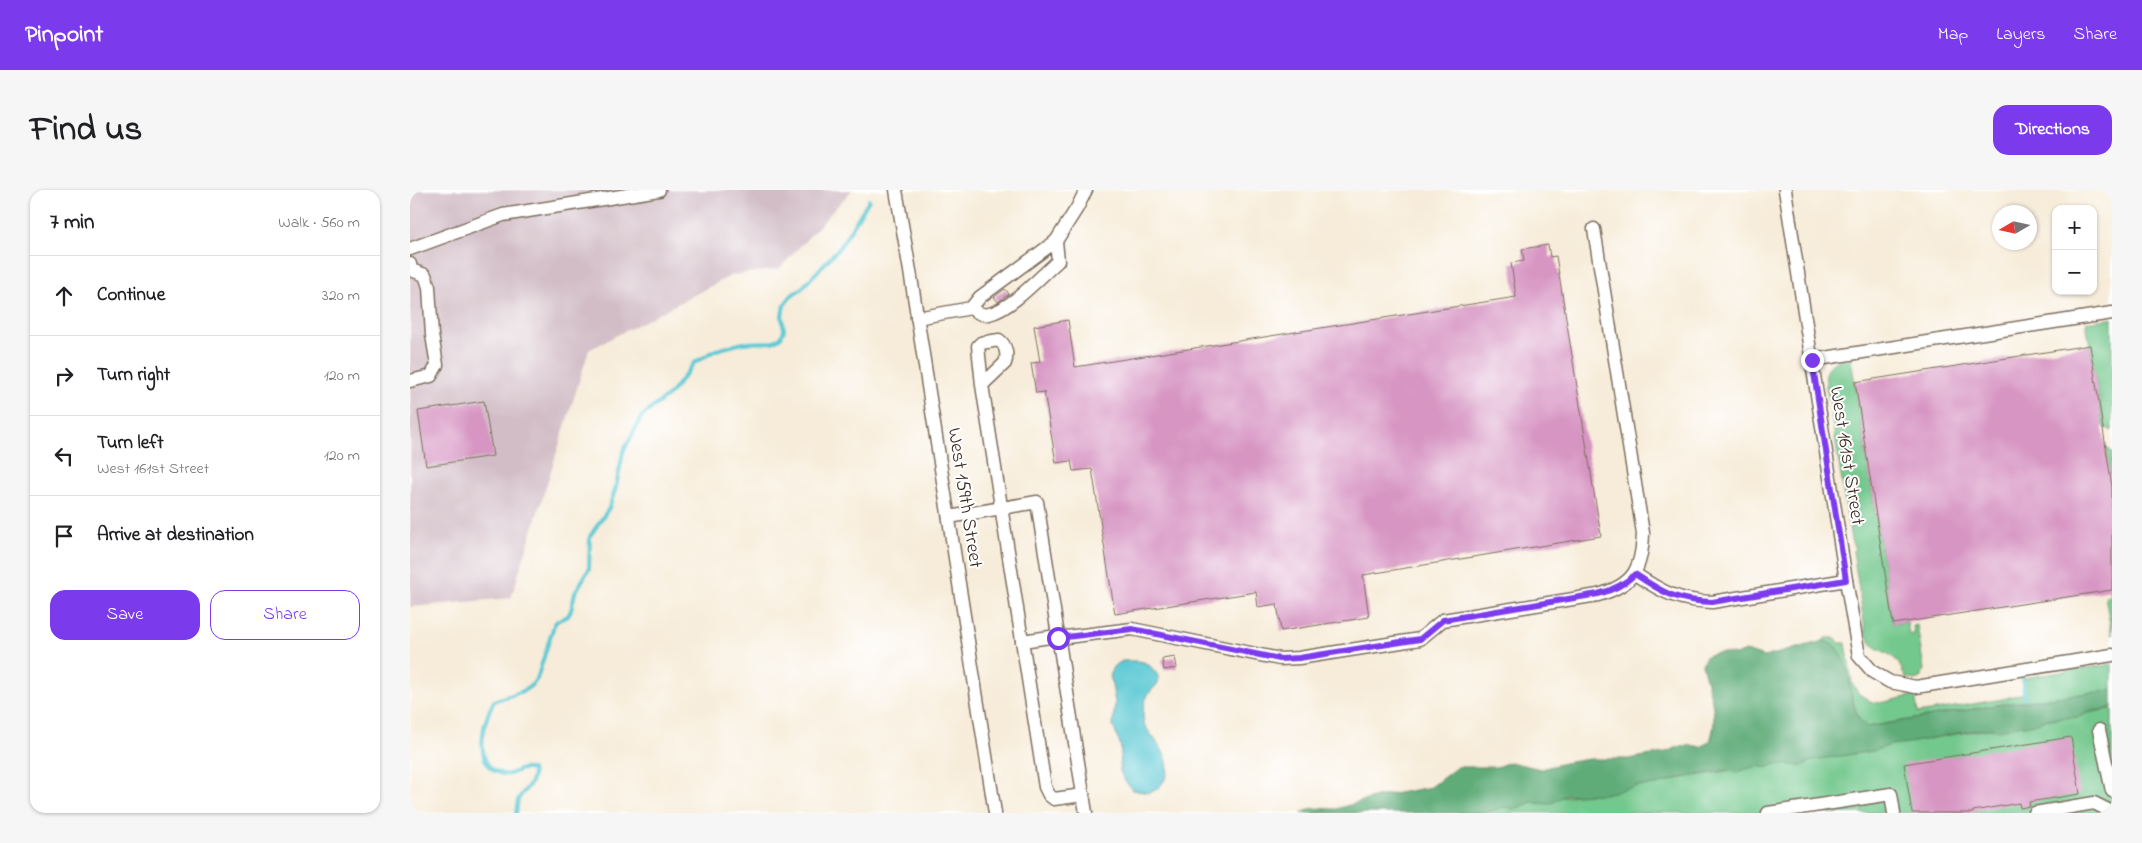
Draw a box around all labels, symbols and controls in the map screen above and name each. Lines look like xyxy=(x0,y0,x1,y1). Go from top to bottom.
text: Pinpoint xyxy=(25,18,103,53)
text: Map xyxy=(1938,22,1968,48)
text: Layers xyxy=(1996,22,2046,48)
text: Share xyxy=(2074,22,2117,48)
text: Find us xyxy=(30,105,142,156)
button: Directions xyxy=(1993,105,2112,155)
north arrow xyxy=(1992,205,2037,250)
map controls xyxy=(2052,205,2097,295)
button: + xyxy=(2052,205,2097,250)
text: 7 min xyxy=(50,208,94,238)
text: Walk · 560 m xyxy=(278,211,360,235)
button: − xyxy=(2052,250,2097,295)
icon: ahead xyxy=(50,282,78,310)
text: Continue xyxy=(97,282,165,309)
text: 320 m xyxy=(322,284,360,308)
route end xyxy=(1801,349,1824,372)
icon: right xyxy=(50,362,78,390)
text: Turn right xyxy=(97,362,170,389)
text: 120 m xyxy=(324,364,360,388)
street label: West 161st Street xyxy=(1821,385,1871,528)
street label: West 159th Street xyxy=(939,426,989,571)
text: Turn left xyxy=(97,430,164,457)
icon: left xyxy=(50,442,78,470)
text: 120 m xyxy=(324,444,360,468)
text: West 161st Street xyxy=(97,457,209,481)
icon: arrive xyxy=(50,522,78,550)
text: Arrive at destination xyxy=(97,522,254,549)
button: Save xyxy=(50,590,200,640)
button: Share xyxy=(210,590,360,640)
route start xyxy=(1047,627,1070,650)

